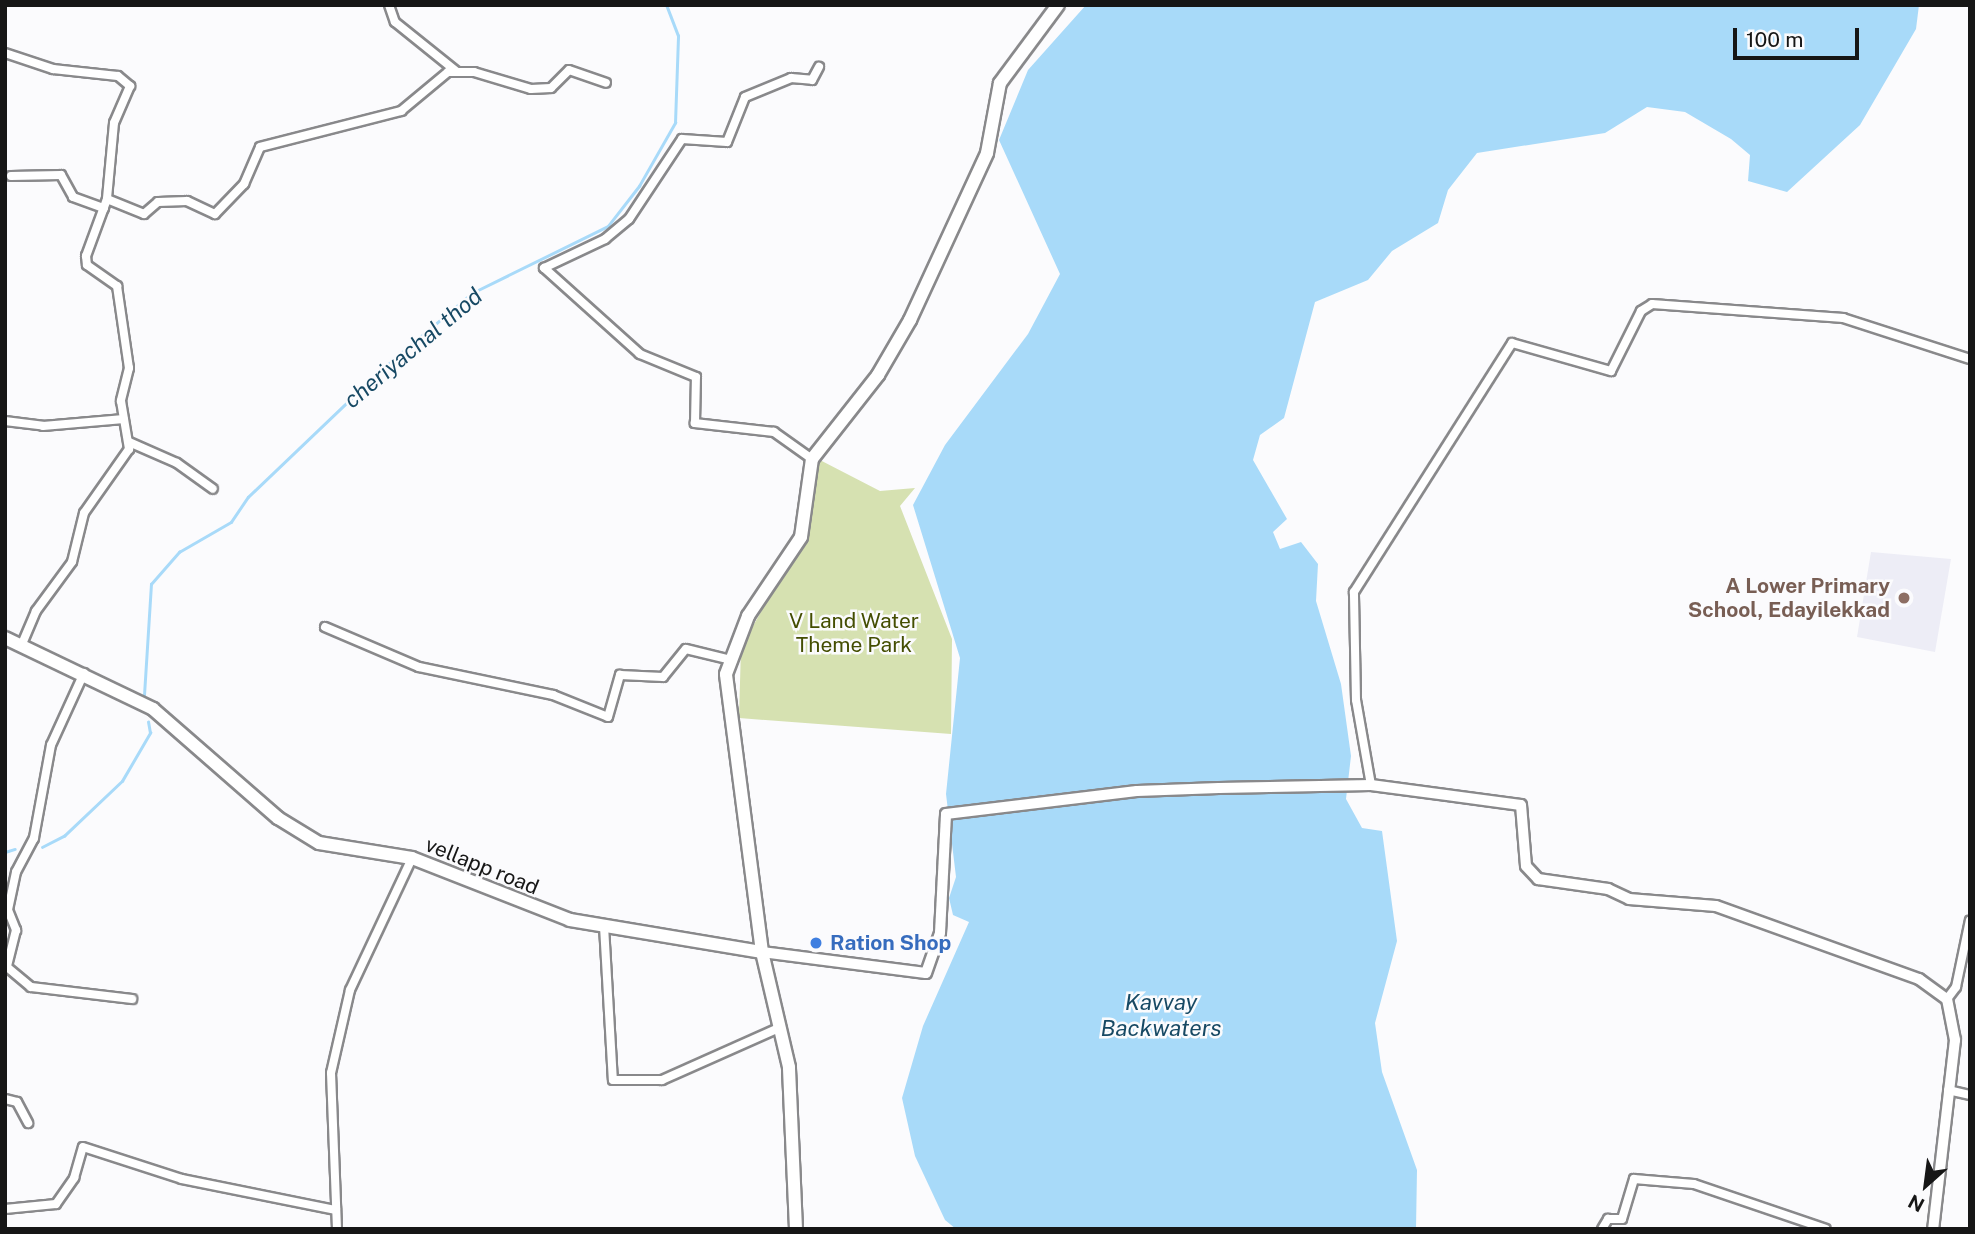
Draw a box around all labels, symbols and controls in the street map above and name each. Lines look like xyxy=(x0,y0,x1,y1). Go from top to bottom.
scale bar xyxy=(1737,14,1863,58)
text: 100 m xyxy=(1746,27,1803,52)
water label: cheriyachal thod xyxy=(338,282,488,414)
place label: A Lower Primary School, Edayilekkad xyxy=(1688,573,1890,623)
marker: A Lower Primary School, Edayilekkad xyxy=(1896,590,1912,606)
park label: V Land Water Theme Park xyxy=(789,608,919,658)
street label: vellapp road xyxy=(422,832,542,900)
place label: Ration Shop xyxy=(830,930,951,956)
marker: Ration Shop xyxy=(808,935,824,951)
water label: Kavvay Backwaters xyxy=(1100,988,1222,1042)
north arrow xyxy=(1891,1150,1961,1220)
text: N xyxy=(1904,1190,1928,1217)

